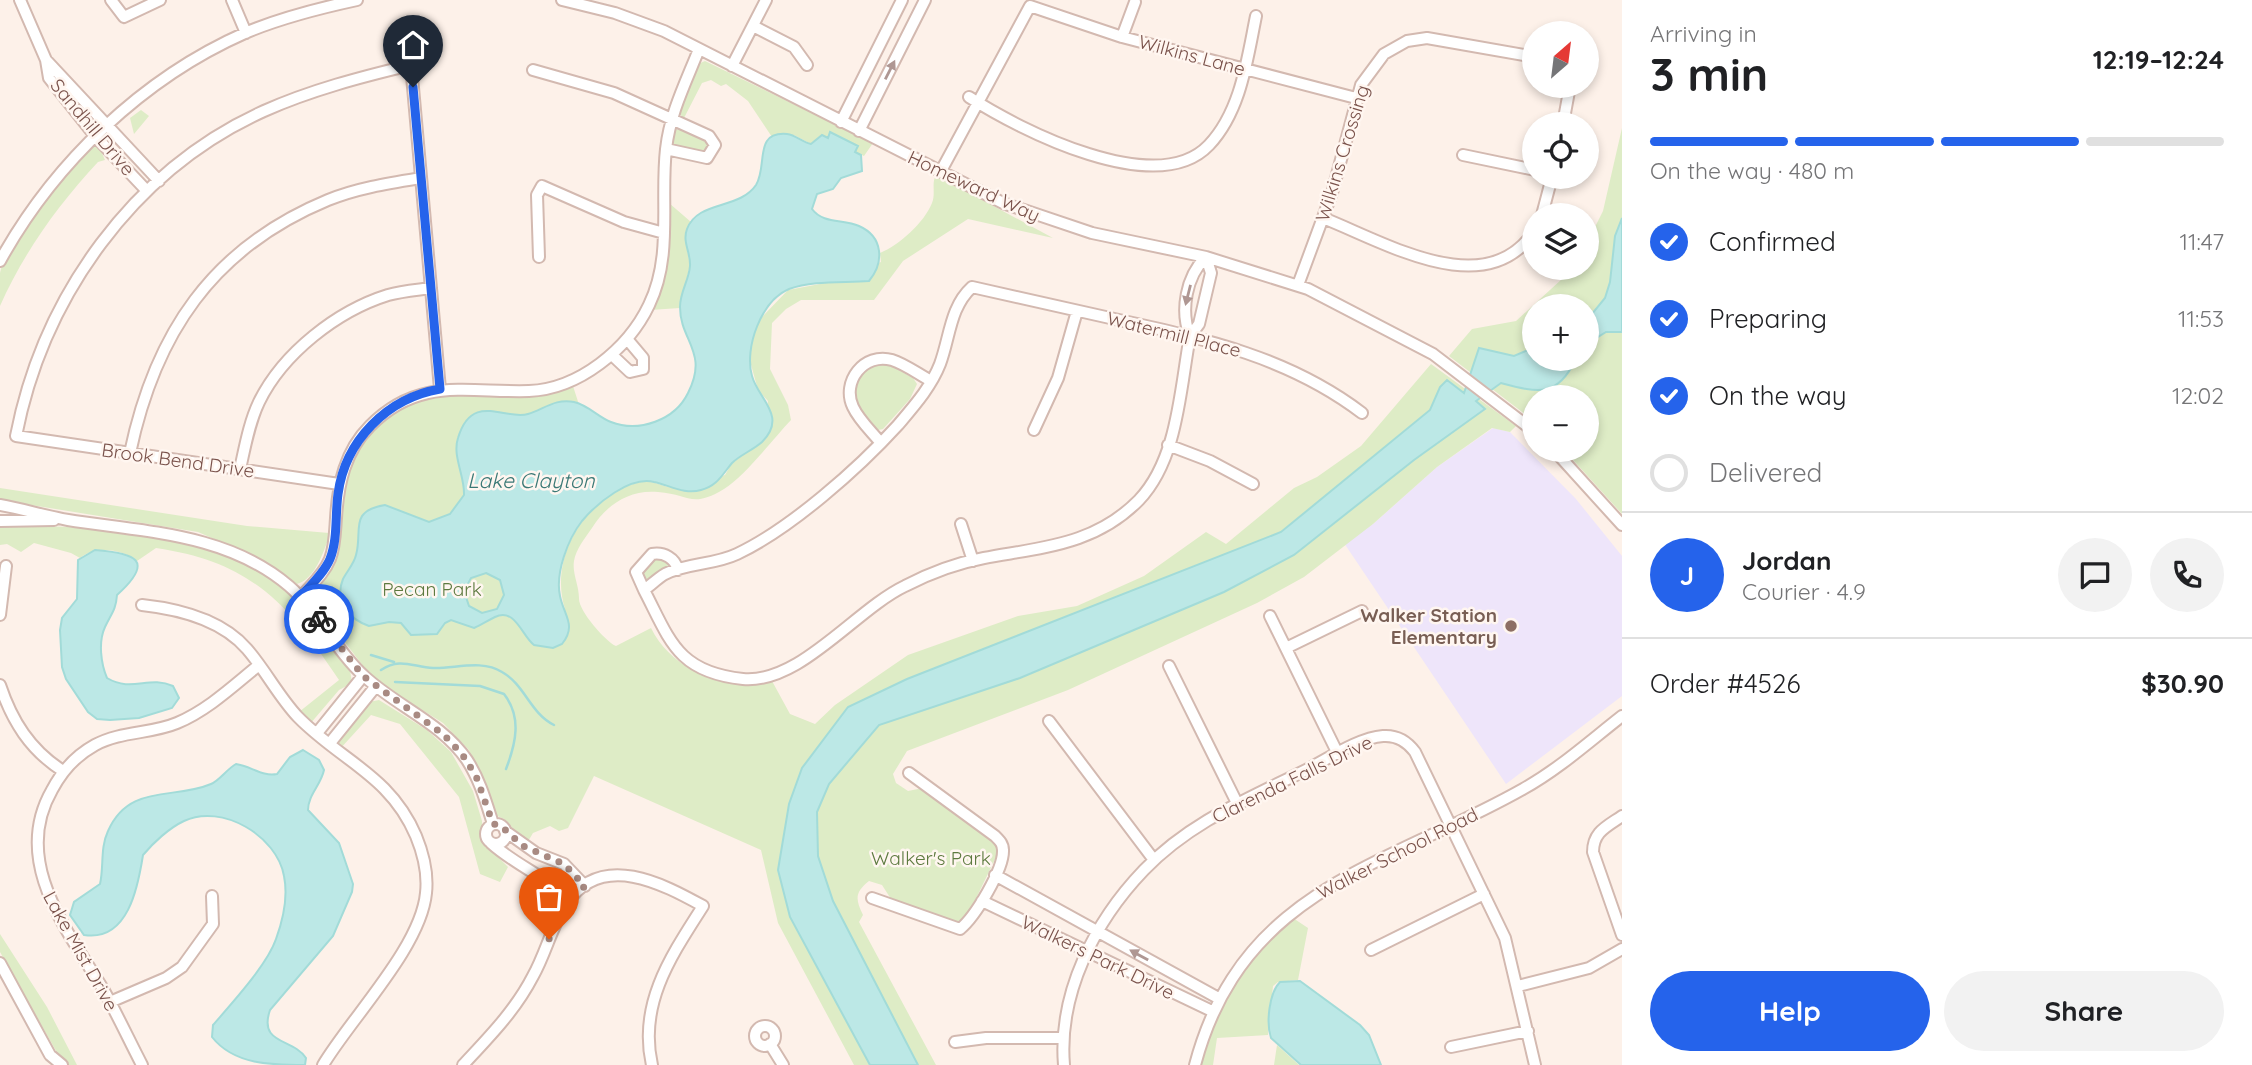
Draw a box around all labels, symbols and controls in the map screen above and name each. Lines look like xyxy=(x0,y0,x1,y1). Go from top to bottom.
pin xyxy=(383,15,443,87)
text: Arriving in xyxy=(1650,19,1757,48)
north arrow xyxy=(1522,21,1600,98)
map controls xyxy=(1522,21,1599,462)
icon: home xyxy=(394,26,432,64)
street label: Wilkins Lane xyxy=(1136,29,1248,81)
text: 12:19–12:24 xyxy=(2093,43,2224,76)
text: 3 min xyxy=(1650,45,1768,103)
one-way arrow xyxy=(883,60,895,80)
street label: Sandhill Drive xyxy=(45,74,141,180)
street label: Wilkins Crossing xyxy=(1310,82,1374,224)
button: locate xyxy=(1522,112,1599,189)
street label: Homeward Way xyxy=(904,145,1044,227)
text: On the way · 480 m xyxy=(1650,156,1854,185)
button: layers xyxy=(1522,203,1599,280)
icon: check xyxy=(1650,223,1688,261)
text: Confirmed xyxy=(1709,225,1836,258)
text: 11:47 xyxy=(2179,227,2224,256)
one-way arrow xyxy=(1182,284,1193,306)
button: + xyxy=(1522,294,1599,371)
icon: check xyxy=(1650,300,1688,338)
text: Preparing xyxy=(1709,302,1827,335)
text: 11:53 xyxy=(2178,304,2224,333)
street label: Watermill Place xyxy=(1105,306,1243,362)
icon: check xyxy=(1650,377,1688,415)
text: On the way xyxy=(1709,379,1847,412)
text: 12:02 xyxy=(2172,381,2224,410)
button: − xyxy=(1522,385,1599,462)
street label: Brook Bend Drive xyxy=(100,437,256,483)
text: Delivered xyxy=(1709,456,1822,489)
water label: Lake Clayton xyxy=(467,467,596,493)
button: chat xyxy=(2058,538,2132,612)
button: phone xyxy=(2150,538,2224,612)
text: Jordan xyxy=(1742,544,1831,577)
text: J xyxy=(1680,559,1694,592)
park label: Pecan Park xyxy=(382,577,482,601)
text: Courier · 4.9 xyxy=(1742,577,1866,606)
courier xyxy=(284,584,354,654)
icon: bike xyxy=(300,600,338,638)
place label: Walker Station Elementary xyxy=(1361,603,1497,649)
marker: Walker Station Elementary xyxy=(1503,618,1519,634)
text: Order #4526 xyxy=(1650,667,1800,700)
text: $30.90 xyxy=(2141,667,2224,700)
street label: Clarenda Falls Drive xyxy=(1208,730,1376,828)
street label: Walker School Road xyxy=(1312,802,1482,904)
park label: Walker's Park xyxy=(871,846,991,870)
pin xyxy=(519,867,579,939)
icon: bag xyxy=(530,878,568,916)
street label: Lake Mist Drive xyxy=(38,887,124,1015)
street label: Walkers Park Drive xyxy=(1018,910,1178,1004)
one-way arrow xyxy=(1129,949,1148,961)
button: Help xyxy=(1650,971,1930,1051)
button: Share xyxy=(1944,971,2224,1051)

